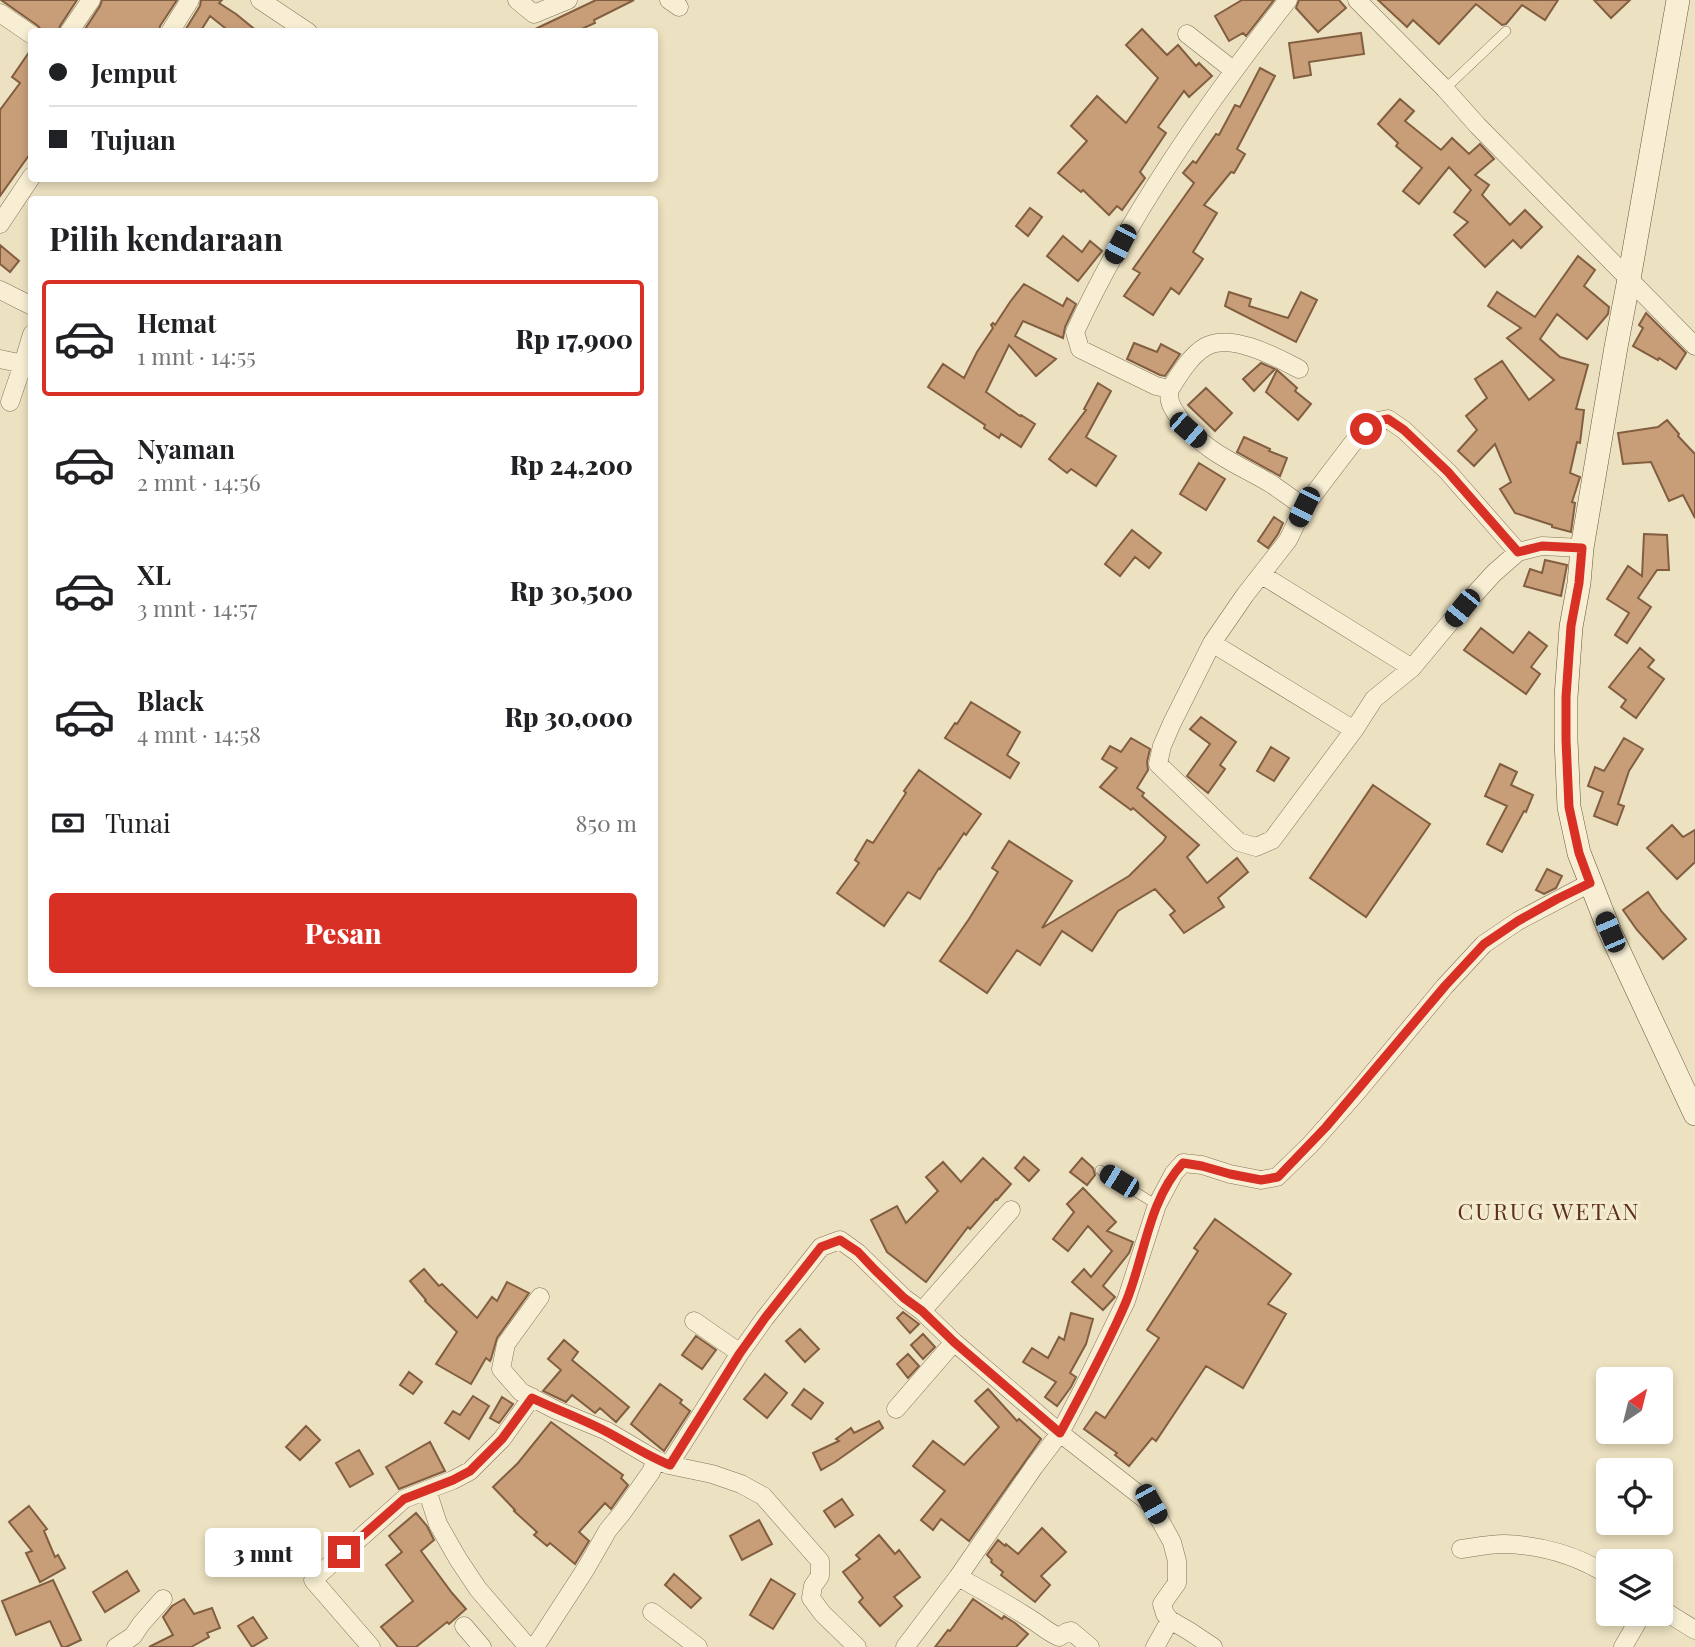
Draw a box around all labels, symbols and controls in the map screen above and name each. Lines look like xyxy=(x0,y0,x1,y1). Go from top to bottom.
text: Jemput xyxy=(91,55,177,90)
text: Tujuan xyxy=(91,122,176,157)
text: Pilih kendaraan xyxy=(49,216,283,259)
car xyxy=(1101,221,1140,267)
text: Hemat xyxy=(137,305,216,340)
icon: car xyxy=(53,307,116,370)
text: Rp 17,900 xyxy=(516,321,633,356)
text: 1 mnt · 14:55 xyxy=(137,340,256,371)
car xyxy=(1166,408,1211,452)
route start xyxy=(1350,413,1382,445)
text: Nyaman xyxy=(137,431,235,466)
icon: car xyxy=(53,433,116,496)
text: Rp 24,200 xyxy=(510,447,633,482)
text: 2 mnt · 14:56 xyxy=(137,466,261,497)
car xyxy=(1286,484,1323,530)
text: XL xyxy=(137,557,171,592)
icon: car xyxy=(53,559,116,622)
text: Rp 30,500 xyxy=(510,573,633,608)
car xyxy=(1441,585,1484,631)
text: 3 mnt · 14:57 xyxy=(137,592,257,623)
text: Black xyxy=(137,683,204,718)
icon: car xyxy=(53,685,116,748)
text: Rp 30,000 xyxy=(504,699,633,734)
text: 4 mnt · 14:58 xyxy=(137,718,261,749)
icon: cash xyxy=(49,804,87,842)
text: Tunai xyxy=(105,805,171,840)
text: 850 m xyxy=(576,807,637,838)
button: Pesan xyxy=(49,893,637,973)
car xyxy=(1593,909,1628,955)
car xyxy=(1096,1161,1143,1201)
district label: CURUG WETAN xyxy=(1457,1195,1641,1226)
north arrow xyxy=(1596,1367,1673,1444)
map controls xyxy=(1596,1367,1673,1626)
button: locate xyxy=(1596,1458,1673,1535)
car xyxy=(1132,1481,1171,1527)
callout: 3 mnt xyxy=(204,1528,320,1576)
route end xyxy=(328,1536,360,1568)
text: 3 mnt xyxy=(233,1537,293,1568)
button: layers xyxy=(1596,1549,1673,1626)

